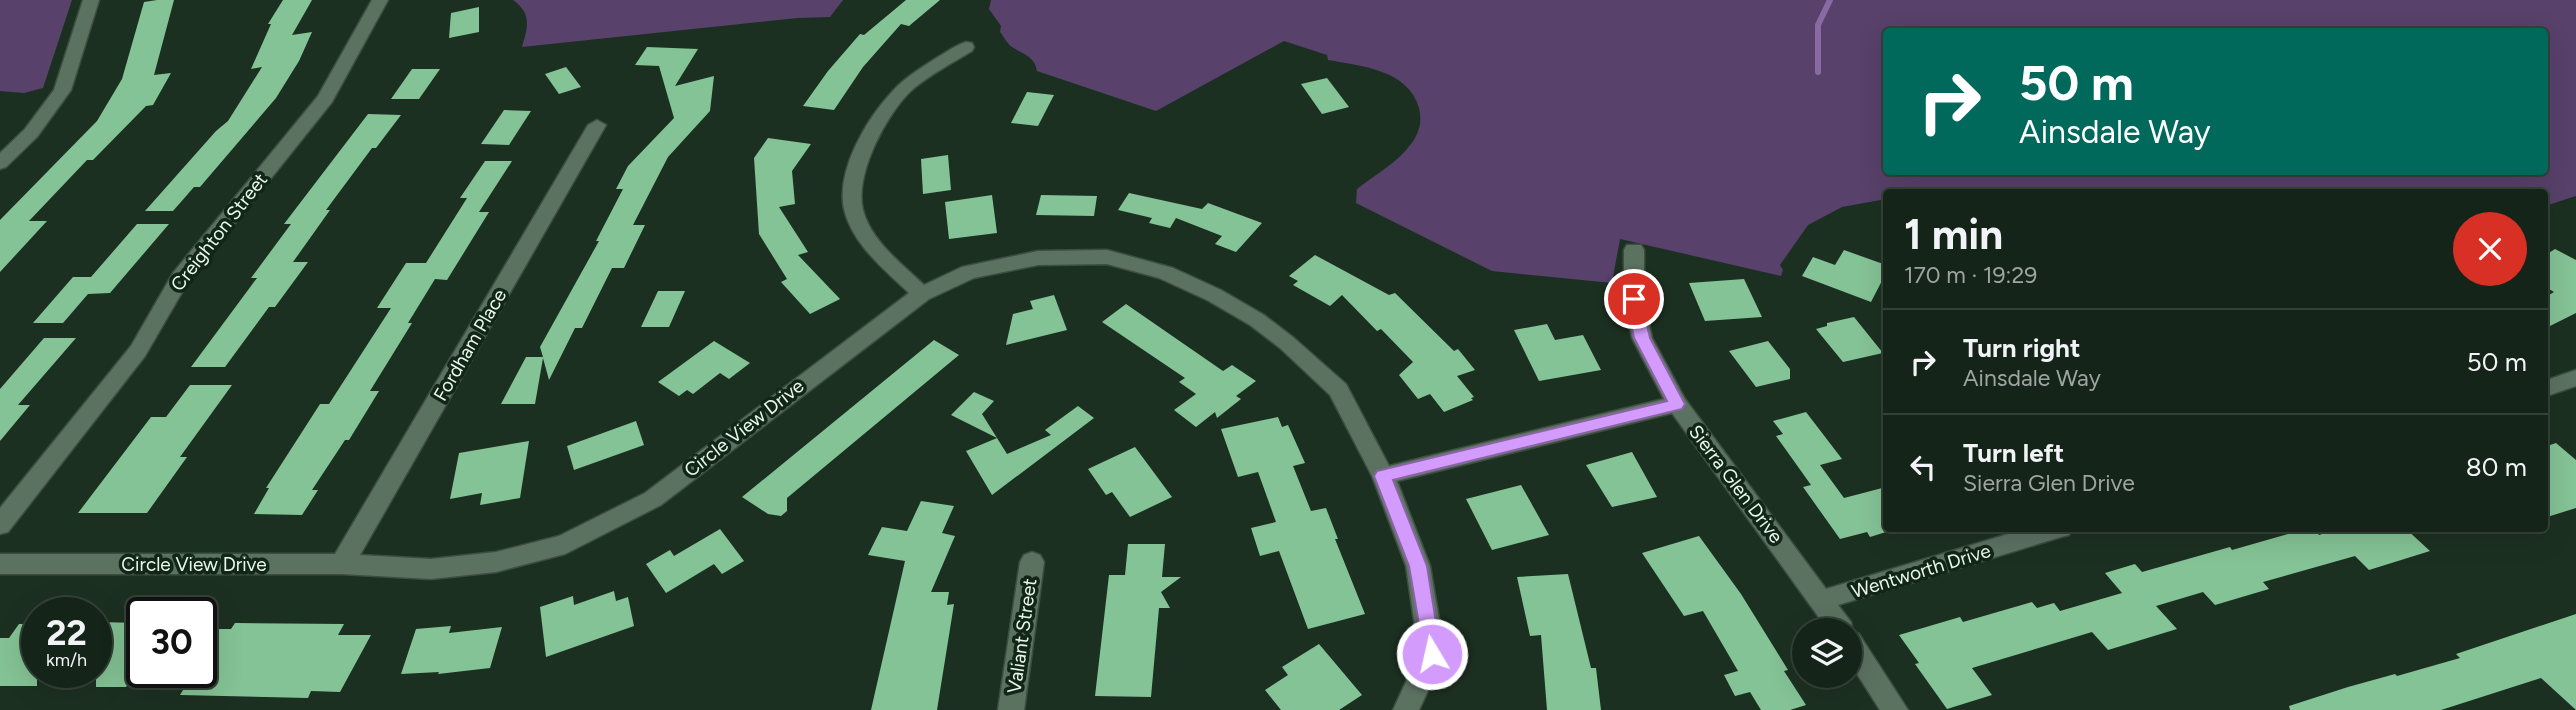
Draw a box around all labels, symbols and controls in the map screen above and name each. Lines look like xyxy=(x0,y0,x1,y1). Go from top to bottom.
text: 50 m xyxy=(2019,53,2134,112)
icon: right xyxy=(1904,56,1995,147)
text: Ainsdale Way xyxy=(2019,113,2211,151)
street label: Creighton Street xyxy=(166,168,272,296)
text: 1 min xyxy=(1904,209,2003,260)
button: close xyxy=(2453,212,2527,286)
text: 170 m · 19:29 xyxy=(1904,261,2037,289)
pin xyxy=(1604,269,1664,329)
icon: arrive xyxy=(1615,280,1653,318)
street label: Fordham Place xyxy=(429,285,511,405)
text: Turn right xyxy=(1963,332,2080,364)
icon: right xyxy=(1904,343,1942,381)
text: 50 m xyxy=(2467,346,2527,378)
text: Ainsdale Way xyxy=(1963,364,2101,392)
street label: Circle View Drive xyxy=(680,374,808,482)
street label: Sierra Glen Drive xyxy=(1684,420,1788,548)
text: Turn left xyxy=(1963,437,2064,469)
icon: left xyxy=(1904,448,1942,486)
text: 80 m xyxy=(2466,451,2527,483)
text: Sierra Glen Drive xyxy=(1963,469,2135,497)
street label: Wentworth Drive xyxy=(1849,539,1993,603)
street label: Circle View Drive xyxy=(121,553,267,576)
street label: Valiant Street xyxy=(1003,577,1041,695)
speed limit sign: 30 xyxy=(126,597,217,688)
text: 22 xyxy=(46,612,87,654)
position arrow xyxy=(1395,617,1469,691)
map controls xyxy=(1792,618,1862,688)
button: layers xyxy=(1792,618,1862,688)
text: km/h xyxy=(46,649,87,671)

